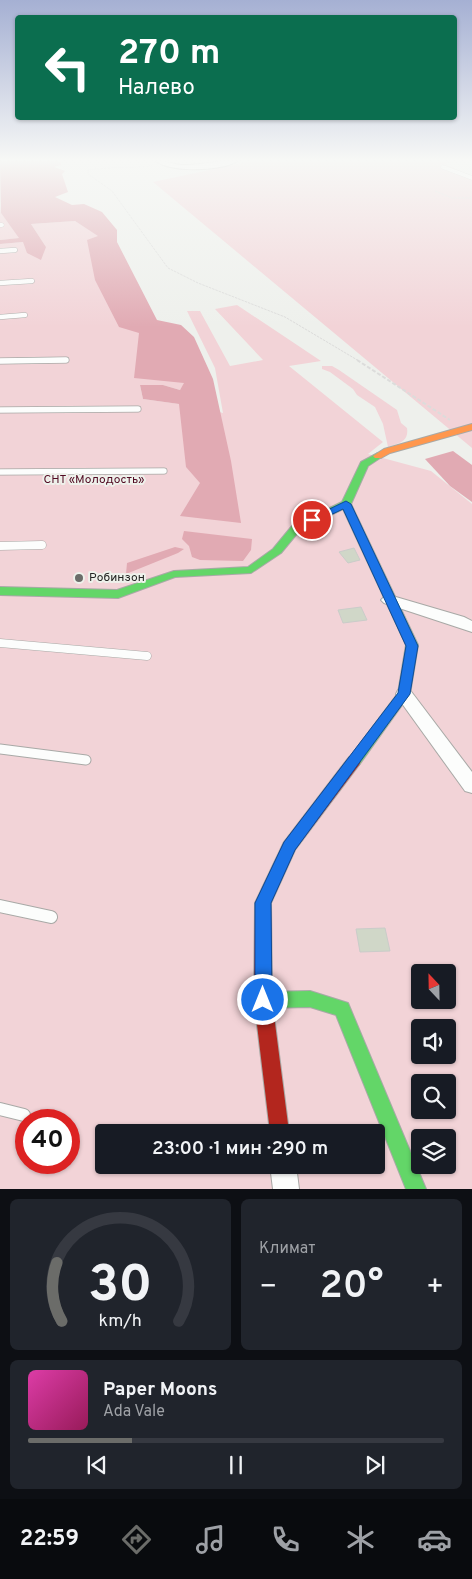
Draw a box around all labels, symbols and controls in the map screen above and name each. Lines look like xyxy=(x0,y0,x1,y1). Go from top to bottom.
text: 270 m xyxy=(118,32,220,76)
icon: left xyxy=(35,35,100,100)
text: Налево xyxy=(118,75,195,102)
park label: СНТ «Молодость» xyxy=(43,472,145,488)
pin xyxy=(291,499,333,541)
icon: arrive xyxy=(298,506,326,534)
place label: Робинзон xyxy=(89,570,145,586)
marker: Робинзон xyxy=(73,572,85,584)
north arrow xyxy=(411,964,456,1009)
map controls xyxy=(411,964,456,1174)
position arrow xyxy=(236,973,288,1025)
button: sound xyxy=(411,1019,456,1064)
button: search xyxy=(411,1074,456,1119)
speed limit sign: 40 xyxy=(15,1109,80,1174)
button: layers xyxy=(411,1129,456,1174)
text: 23:00 · 1 мин · 290 m xyxy=(152,1137,328,1161)
text: Климат xyxy=(259,1239,316,1259)
text: 30 xyxy=(88,1254,153,1320)
text: 20° xyxy=(320,1263,383,1312)
text: − xyxy=(259,1270,277,1306)
text: + xyxy=(426,1270,444,1306)
text: km/h xyxy=(99,1310,142,1333)
text: Paper Moons xyxy=(103,1378,217,1402)
text: Ada Vale xyxy=(103,1402,165,1422)
icon: previous xyxy=(83,1451,111,1479)
icon: pause xyxy=(222,1451,250,1479)
icon: next xyxy=(361,1451,389,1479)
icon: directions xyxy=(119,1522,154,1557)
icon: music xyxy=(193,1522,228,1557)
icon: phone xyxy=(268,1522,303,1557)
icon: climate xyxy=(343,1522,378,1557)
icon: car xyxy=(417,1522,452,1557)
text: 22:59 xyxy=(20,1526,79,1553)

